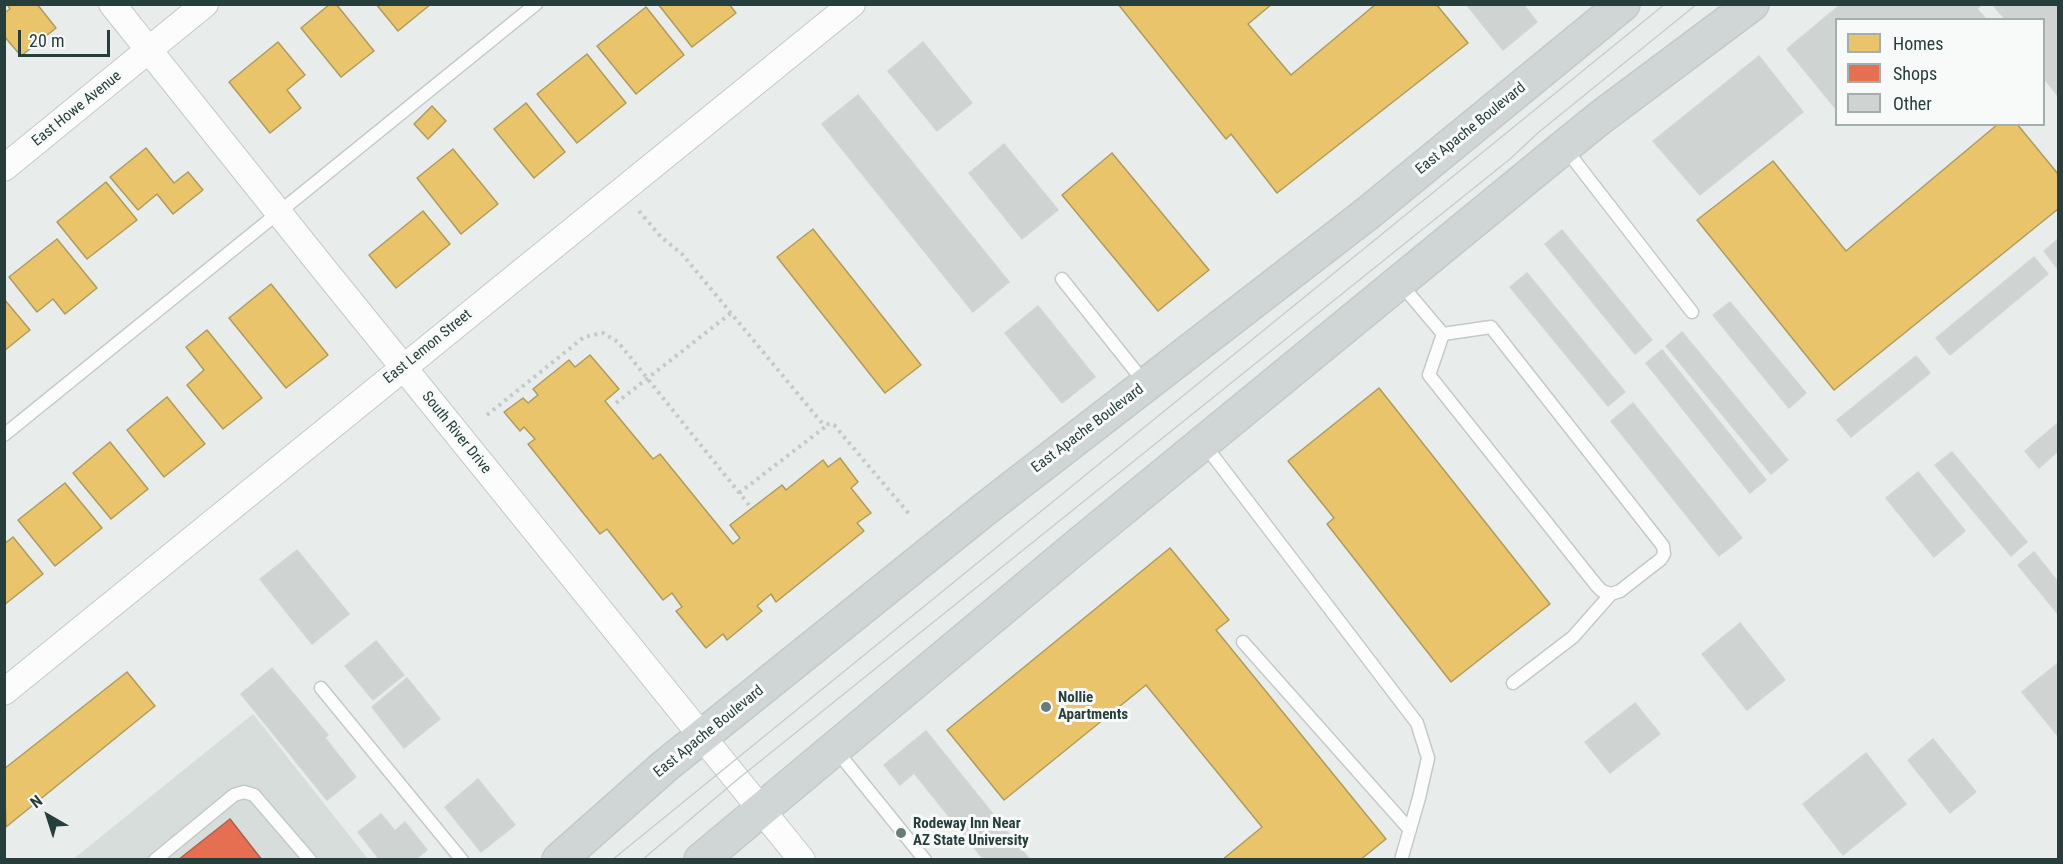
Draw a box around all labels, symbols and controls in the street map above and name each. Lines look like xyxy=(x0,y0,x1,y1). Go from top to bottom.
scale bar xyxy=(21,18,112,56)
legend xyxy=(1835,18,2045,126)
text: 20 m xyxy=(29,30,64,51)
text: Homes xyxy=(1893,33,1943,54)
text: Shops xyxy=(1893,63,1937,84)
street label: East Howe Avenue xyxy=(29,68,125,150)
street label: East Apache Boulevard xyxy=(1413,79,1529,179)
text: Other xyxy=(1893,93,1932,114)
street label: East Lemon Street xyxy=(380,306,476,388)
street label: East Apache Boulevard xyxy=(1028,381,1148,477)
street label: South River Drive xyxy=(417,388,495,478)
street label: East Apache Boulevard xyxy=(651,682,767,782)
place label: Nollie Apartments xyxy=(1058,689,1128,724)
marker: Nollie Apartments xyxy=(1039,700,1053,714)
north arrow xyxy=(18,786,78,846)
text: N xyxy=(27,791,46,812)
place label: Rodeway Inn Near AZ State University xyxy=(913,815,1029,850)
marker: Rodeway Inn Near AZ State University xyxy=(894,826,908,840)

